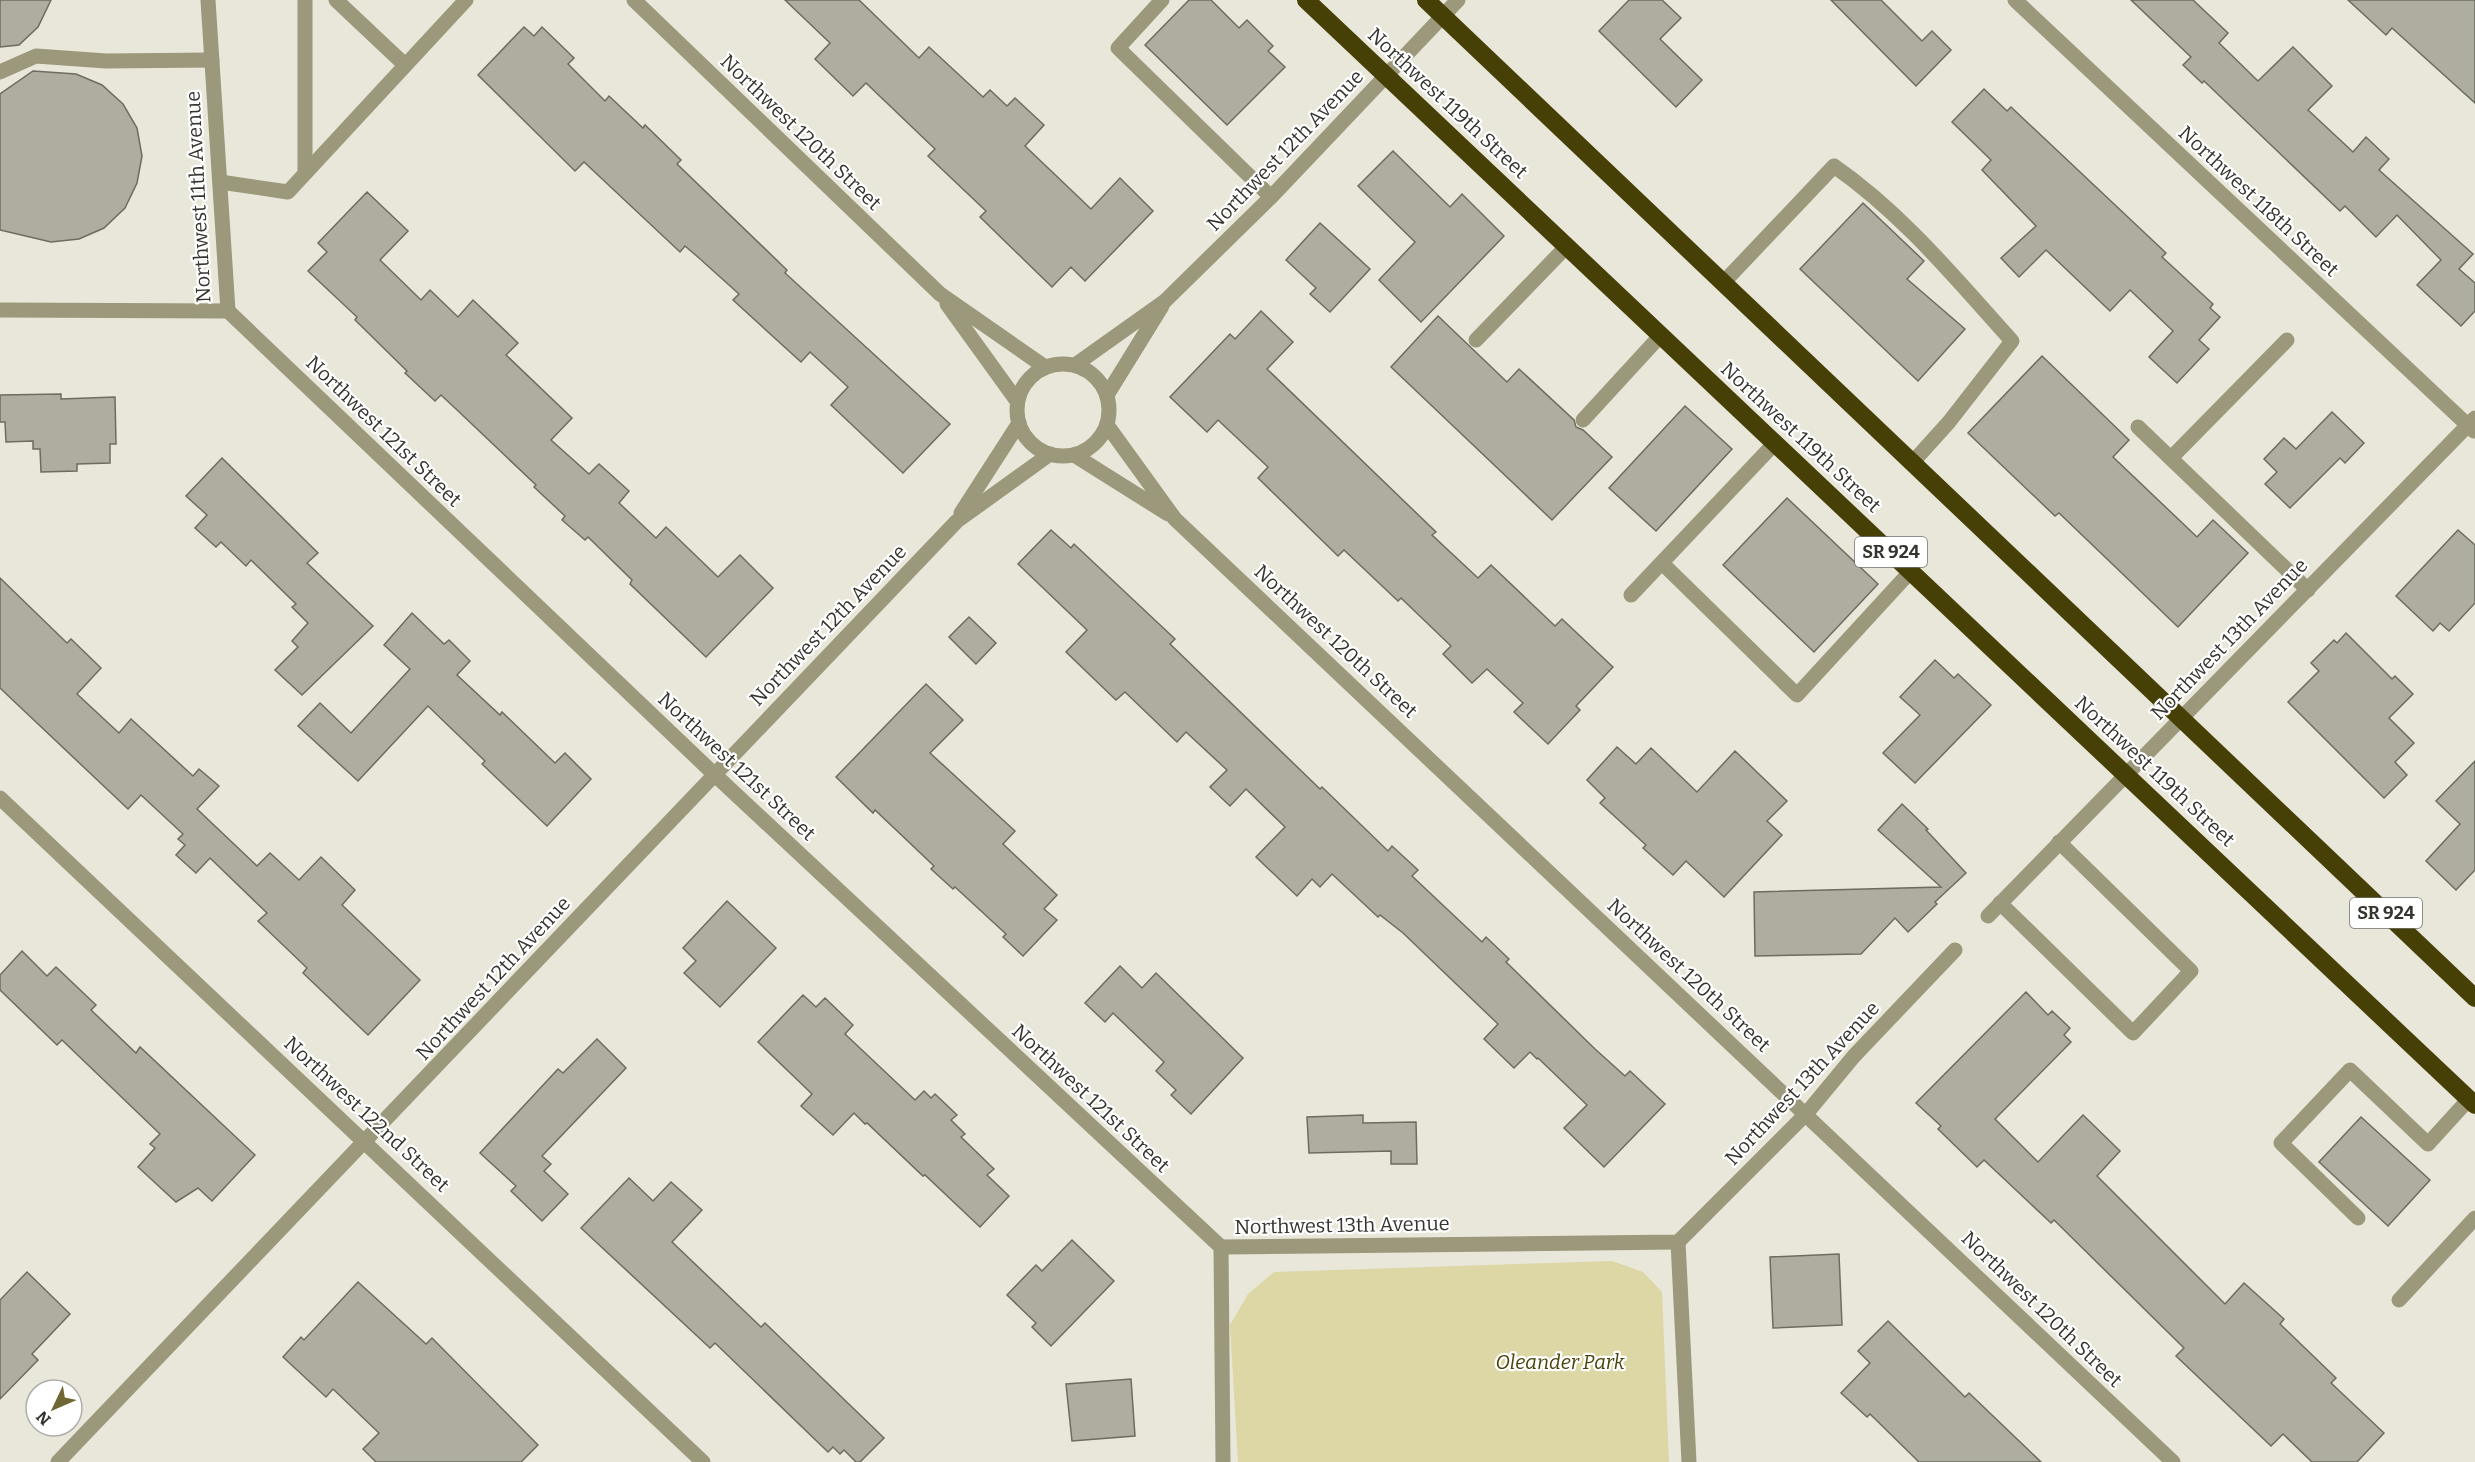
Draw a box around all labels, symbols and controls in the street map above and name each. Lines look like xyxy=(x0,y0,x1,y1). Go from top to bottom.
street label: Northwest 119th Street xyxy=(1363,23,1533,183)
street label: Northwest 120th Street xyxy=(716,49,886,215)
street label: Northwest 12th Avenue xyxy=(1202,64,1368,236)
street label: Northwest 11th Avenue xyxy=(180,90,216,304)
street label: Northwest 118th Street xyxy=(2174,121,2344,281)
street label: Northwest 121st Street xyxy=(301,351,467,511)
street label: Northwest 119th Street xyxy=(1716,357,1886,517)
road number: SR 924 xyxy=(1855,537,1927,567)
street label: Northwest 12th Avenue xyxy=(745,539,911,711)
street label: Northwest 13th Avenue xyxy=(2146,553,2312,725)
street label: Northwest 120th Street xyxy=(1250,559,1422,723)
street label: Northwest 121st Street xyxy=(653,687,821,845)
street label: Northwest 119th Street xyxy=(2070,691,2240,851)
street label: Northwest 12th Avenue xyxy=(411,891,575,1065)
street label: Northwest 120th Street xyxy=(1603,893,1775,1057)
road number: SR 924 xyxy=(2350,898,2422,928)
street label: Northwest 13th Avenue xyxy=(1720,996,1884,1170)
street label: Northwest 121st Street xyxy=(1007,1019,1175,1177)
street label: Northwest 122nd Street xyxy=(279,1031,455,1197)
street label: Northwest 13th Avenue xyxy=(1234,1211,1450,1239)
street label: Northwest 120th Street xyxy=(1957,1226,2127,1392)
park label: Oleander Park xyxy=(1495,1350,1625,1374)
north arrow xyxy=(24,1378,84,1438)
text: N xyxy=(32,1407,55,1429)

